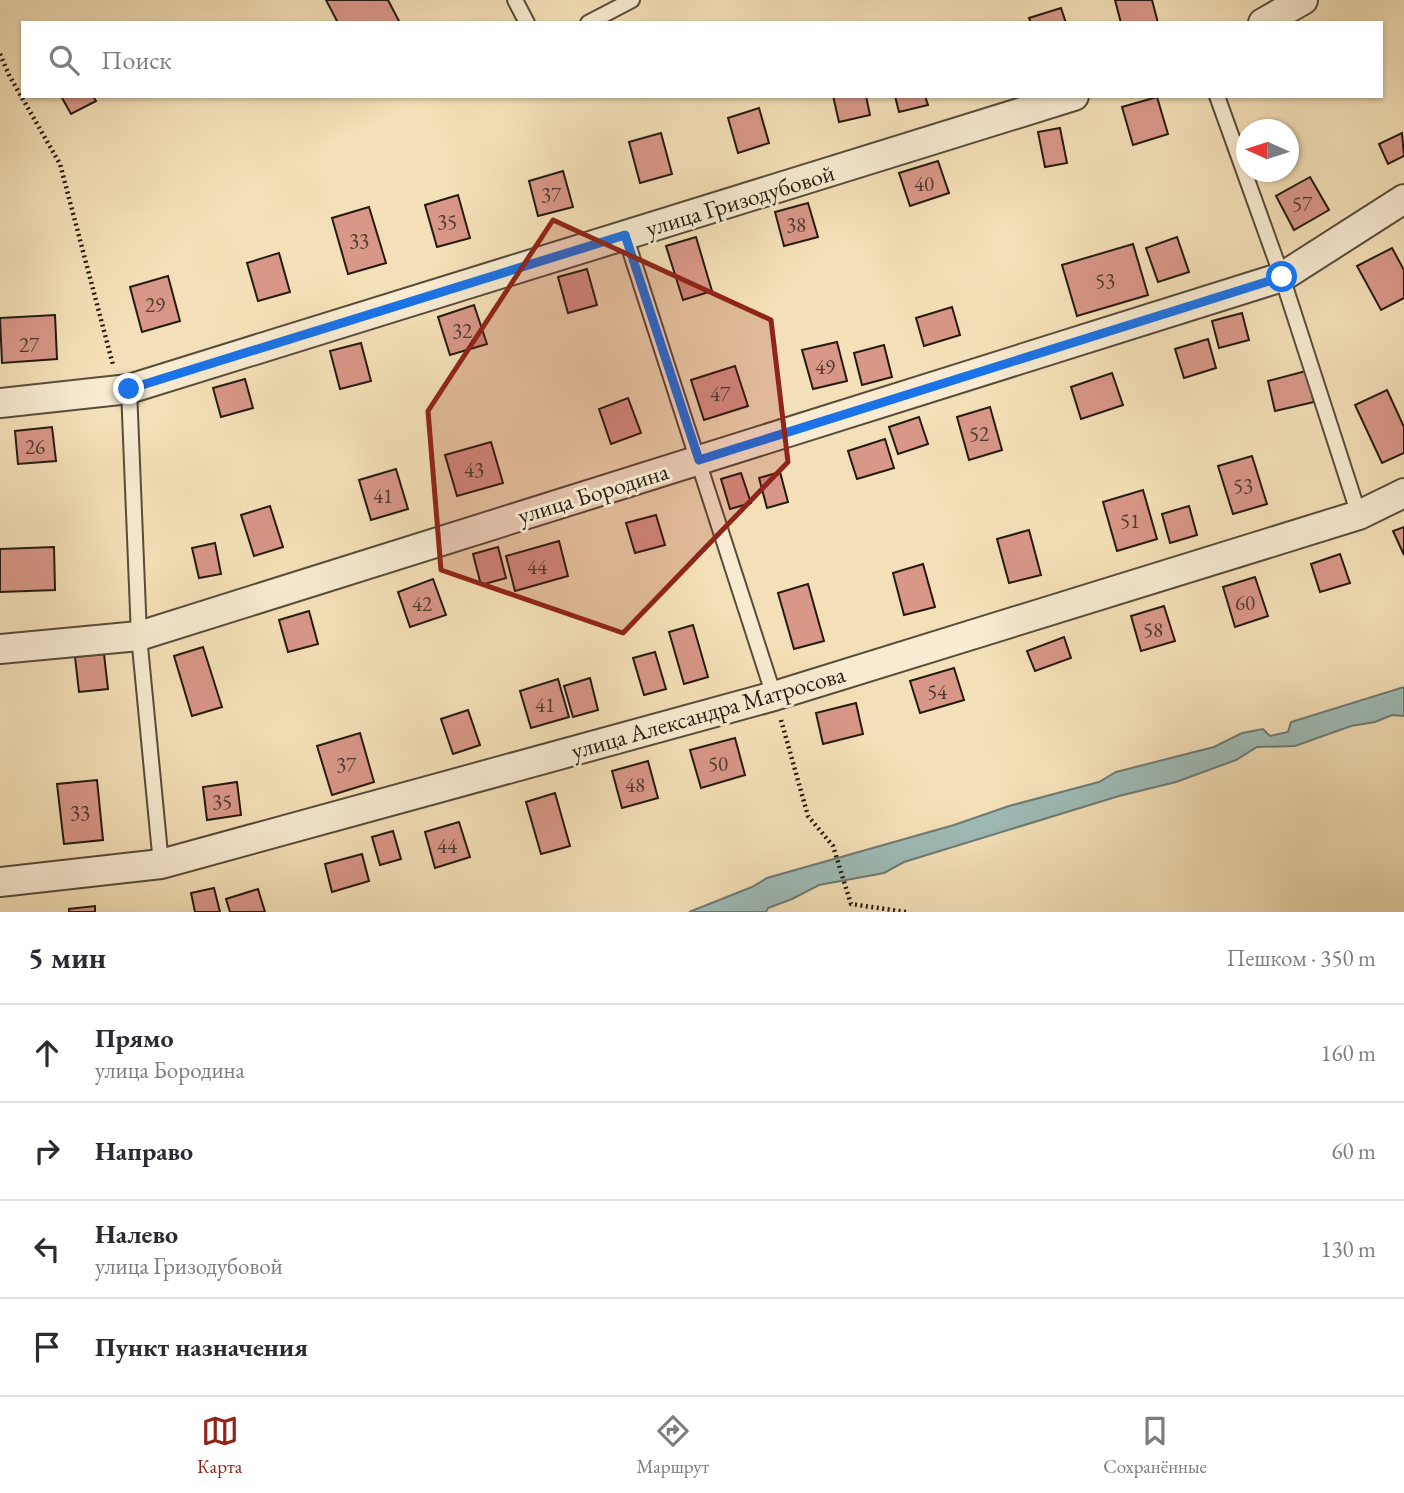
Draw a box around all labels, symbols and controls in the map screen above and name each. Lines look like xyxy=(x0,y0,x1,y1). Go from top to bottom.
search box xyxy=(21,21,1383,98)
icon: search xyxy=(45,41,83,79)
text: Поиск xyxy=(101,43,172,77)
north arrow xyxy=(1236,119,1299,182)
street label: улица Гризодубовой xyxy=(642,156,838,243)
house number: 40 xyxy=(914,170,934,197)
house number: 37 xyxy=(541,181,562,208)
house number: 57 xyxy=(1292,190,1313,217)
house number: 35 xyxy=(437,208,457,235)
house number: 38 xyxy=(786,211,806,238)
house number: 33 xyxy=(349,227,369,254)
route start xyxy=(1266,261,1297,292)
house number: 53 xyxy=(1095,267,1115,294)
house number: 29 xyxy=(145,291,165,318)
house number: 32 xyxy=(452,317,472,344)
house number: 27 xyxy=(19,331,40,358)
house number: 49 xyxy=(815,353,835,380)
route end xyxy=(113,373,144,404)
house number: 47 xyxy=(710,380,731,407)
house number: 52 xyxy=(969,420,989,447)
house number: 26 xyxy=(25,433,45,460)
street label: улица Бородина xyxy=(514,455,673,531)
house number: 43 xyxy=(464,456,484,483)
house number: 53 xyxy=(1233,472,1253,499)
house number: 41 xyxy=(373,482,393,509)
house number: 51 xyxy=(1120,507,1140,534)
house number: 44 xyxy=(527,553,548,580)
house number: 60 xyxy=(1235,589,1255,616)
house number: 42 xyxy=(412,590,432,617)
house number: 58 xyxy=(1143,616,1163,643)
street label: улица Александра Матросова xyxy=(567,658,849,766)
house number: 54 xyxy=(927,678,948,705)
house number: 41 xyxy=(535,691,555,718)
house number: 50 xyxy=(708,750,728,777)
house number: 37 xyxy=(336,751,357,778)
house number: 48 xyxy=(625,771,645,798)
house number: 35 xyxy=(212,788,232,815)
house number: 33 xyxy=(70,799,90,826)
house number: 44 xyxy=(437,832,458,859)
text: 5 мин xyxy=(28,938,106,977)
text: Пешком · 350 m xyxy=(1227,943,1376,973)
text: Прямо xyxy=(95,1021,174,1055)
icon: ahead xyxy=(28,1034,66,1072)
text: 160 m xyxy=(1320,1038,1376,1068)
text: улица Бородина xyxy=(95,1055,245,1085)
icon: right xyxy=(28,1132,66,1170)
text: Направо xyxy=(95,1134,193,1168)
text: 60 m xyxy=(1331,1136,1376,1166)
text: Налево xyxy=(95,1217,178,1251)
icon: left xyxy=(28,1230,66,1268)
text: 130 m xyxy=(1320,1234,1376,1264)
text: улица Гризодубовой xyxy=(95,1251,283,1281)
icon: arrive xyxy=(28,1328,66,1366)
text: Пункт назначения xyxy=(95,1330,308,1364)
tab: Карта xyxy=(197,1412,242,1479)
tab: Маршрут xyxy=(636,1412,709,1479)
tab: Сохранённые xyxy=(1103,1412,1207,1479)

